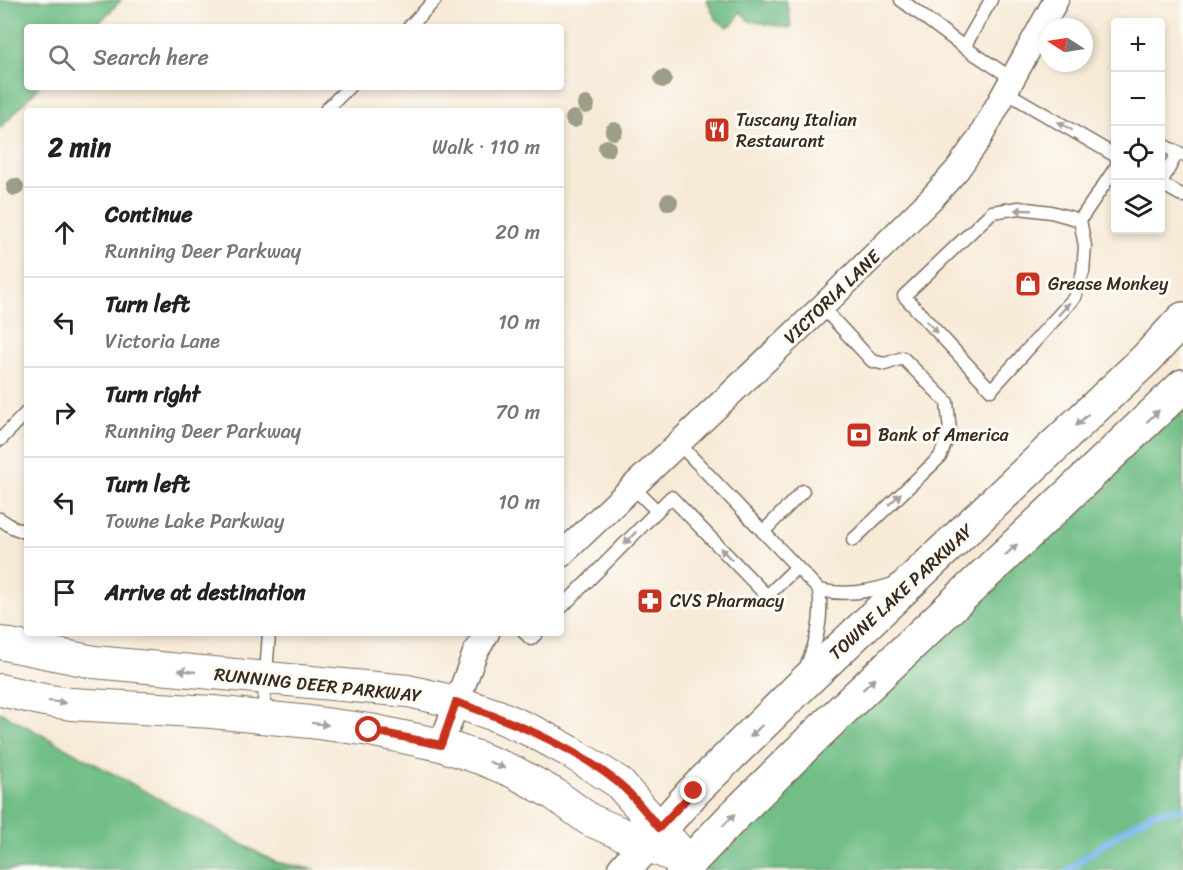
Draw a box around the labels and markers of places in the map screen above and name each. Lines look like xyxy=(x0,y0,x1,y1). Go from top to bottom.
place label: Tuscany Italian Restaurant xyxy=(736,104,857,157)
restaurant icon: Tuscany Italian Restaurant xyxy=(702,115,732,145)
place label: Grease Monkey xyxy=(1048,268,1169,300)
shop icon: Grease Monkey xyxy=(1013,269,1043,299)
place label: Bank of America xyxy=(878,419,1010,451)
bank icon: Bank of America xyxy=(844,420,874,450)
place label: CVS Pharmacy xyxy=(670,585,785,617)
pharmacy icon: CVS Pharmacy xyxy=(635,586,665,616)

